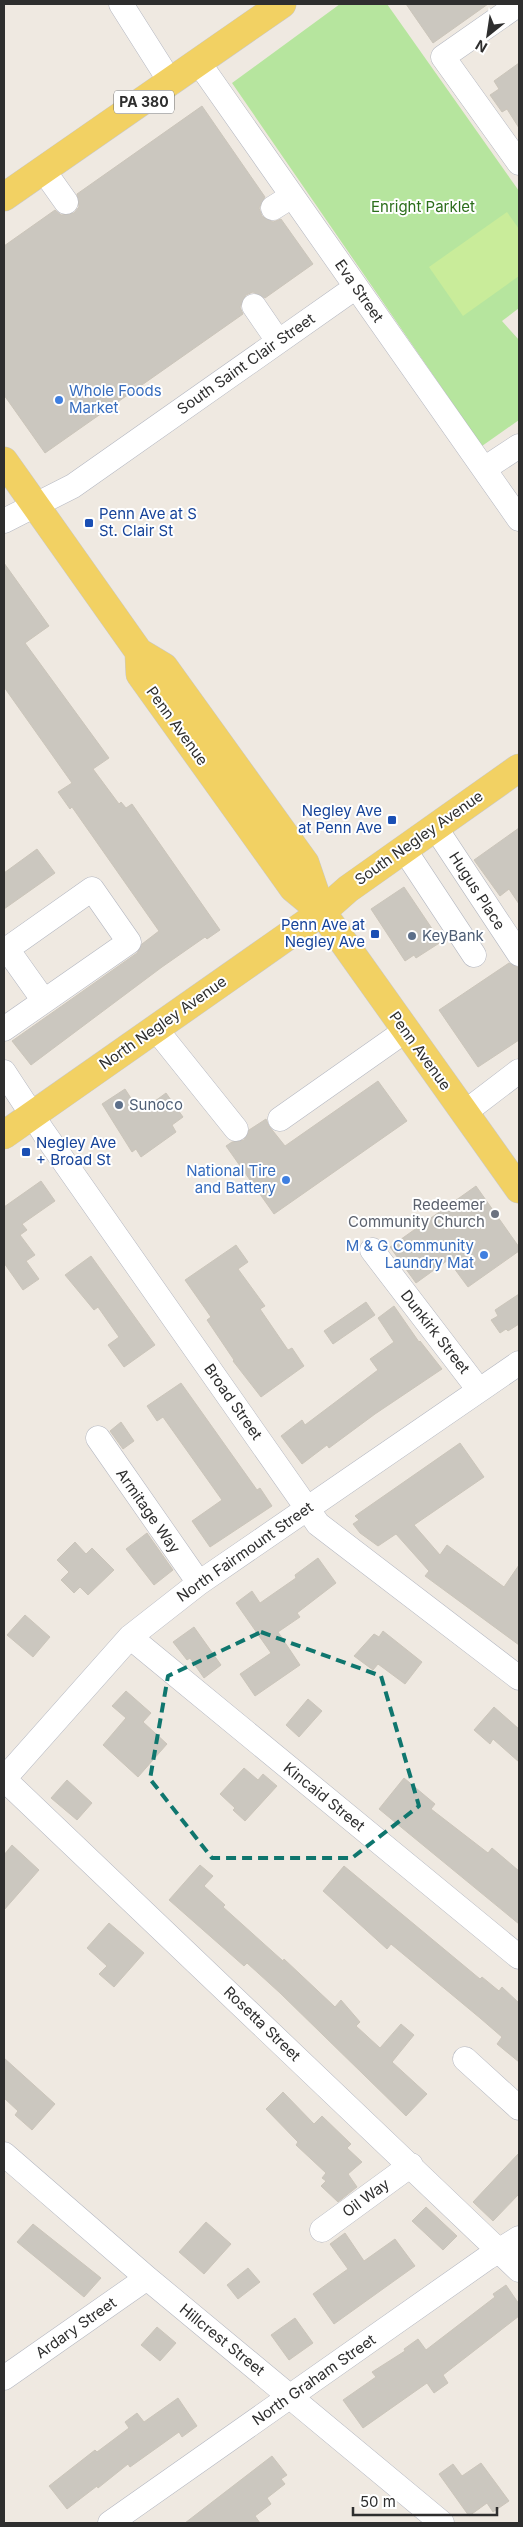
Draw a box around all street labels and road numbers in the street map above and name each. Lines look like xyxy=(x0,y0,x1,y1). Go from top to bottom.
road number: PA 380 xyxy=(114,90,174,114)
street label: Eva Street xyxy=(331,256,388,326)
street label: South Saint Clair Street xyxy=(173,309,318,418)
street label: Penn Avenue xyxy=(142,683,212,769)
street label: South Negley Avenue xyxy=(351,786,486,889)
street label: Hugus Place xyxy=(445,848,510,933)
street label: North Negley Avenue xyxy=(95,972,230,1074)
street label: Penn Avenue xyxy=(385,1008,455,1094)
street label: Dunkirk Street xyxy=(397,1286,474,1377)
street label: Broad Street xyxy=(200,1360,267,1443)
street label: Armitage Way xyxy=(112,1465,185,1557)
street label: North Fairmount Street xyxy=(173,1497,317,1606)
street label: Kincaid Street xyxy=(280,1758,369,1835)
street label: Rosetta Street xyxy=(220,1982,305,2065)
street label: Oil Way xyxy=(338,2174,393,2221)
street label: Ardary Street xyxy=(32,2293,120,2362)
street label: Hillcrest Street xyxy=(176,2299,269,2380)
street label: North Graham Street xyxy=(248,2330,379,2429)

